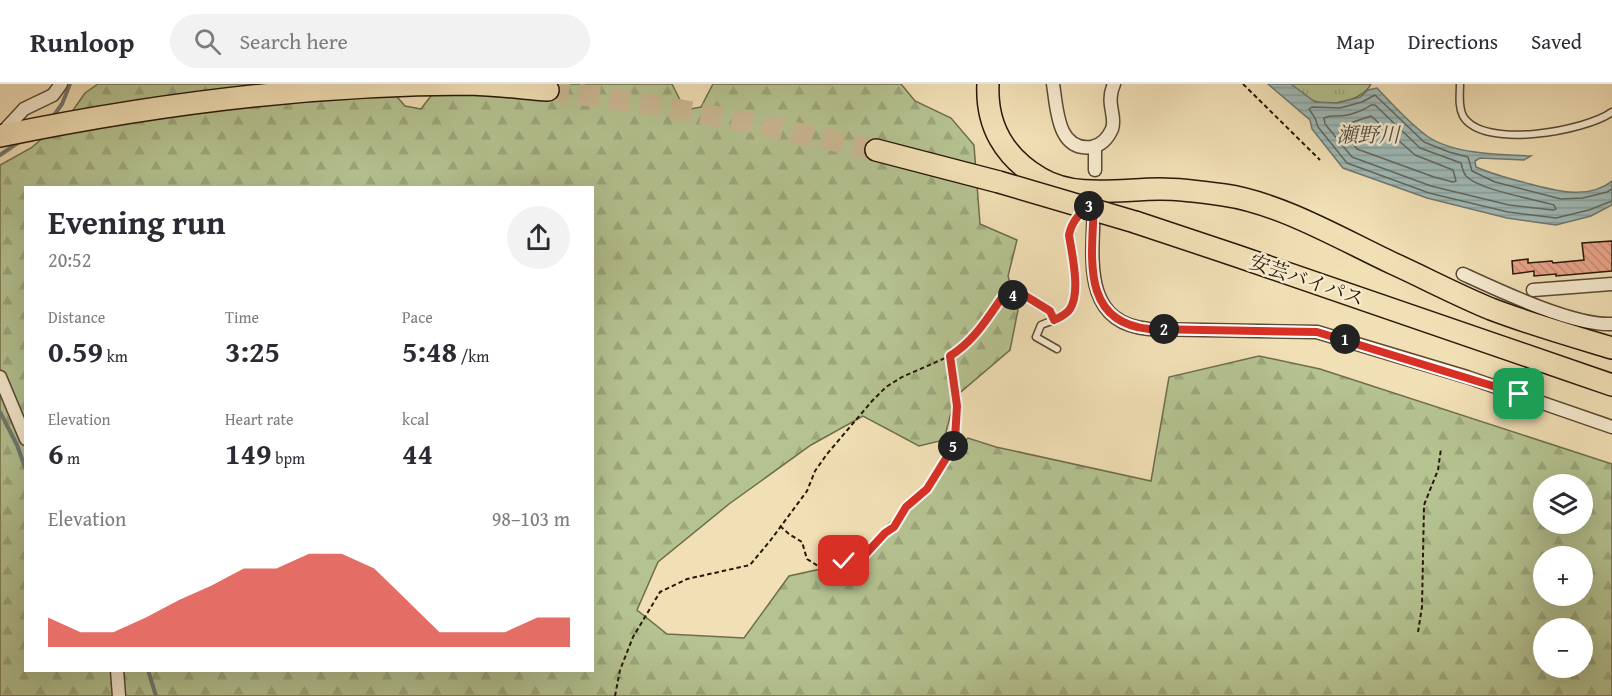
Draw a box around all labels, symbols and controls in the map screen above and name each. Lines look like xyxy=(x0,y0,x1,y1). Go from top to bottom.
search box xyxy=(170,14,590,68)
text: Runloop xyxy=(30,21,134,62)
icon: search xyxy=(191,25,224,58)
text: Search here xyxy=(239,25,348,57)
text: Map xyxy=(1336,26,1375,57)
text: Directions xyxy=(1408,26,1498,57)
text: Saved xyxy=(1531,26,1582,57)
water label: 瀬野川 xyxy=(1337,119,1401,150)
pin: 3 xyxy=(1074,191,1104,221)
text: 3 xyxy=(1085,194,1093,218)
text: Evening run xyxy=(48,198,225,246)
button: share xyxy=(507,206,570,269)
text: 20:52 xyxy=(48,245,91,274)
street label: 安芸バイパス xyxy=(1246,246,1368,313)
pin: 4 xyxy=(998,280,1028,310)
text: 4 xyxy=(1009,283,1017,307)
text: Distance xyxy=(48,305,105,329)
text: Time xyxy=(225,305,259,329)
text: Pace xyxy=(402,305,433,329)
pin: 2 xyxy=(1149,314,1179,344)
text: 2 xyxy=(1160,317,1168,341)
pin: 1 xyxy=(1330,324,1360,354)
text: 1 xyxy=(1341,327,1349,351)
text: 0.59 xyxy=(48,329,103,373)
text: 3:25 xyxy=(225,329,280,373)
text: 5:48 xyxy=(402,329,457,373)
text: km xyxy=(103,344,128,368)
text: /km xyxy=(457,344,489,368)
pin xyxy=(1493,368,1544,419)
icon: arrive xyxy=(1502,377,1535,410)
text: Elevation xyxy=(48,407,111,431)
text: Heart rate xyxy=(225,407,294,431)
text: kcal xyxy=(402,407,429,431)
text: 6 xyxy=(48,431,64,475)
text: 149 xyxy=(225,431,272,475)
text: 44 xyxy=(402,431,433,475)
pin: 5 xyxy=(938,431,968,461)
text: 5 xyxy=(949,434,957,458)
text: m xyxy=(64,446,80,470)
text: bpm xyxy=(272,446,305,470)
map controls xyxy=(1533,474,1593,678)
button: layers xyxy=(1533,474,1593,534)
text: Elevation xyxy=(48,504,126,533)
text: 98–103 m xyxy=(492,504,570,533)
pin xyxy=(818,535,869,586)
icon: check xyxy=(827,544,860,577)
button: + xyxy=(1533,546,1593,606)
button: − xyxy=(1533,618,1593,678)

